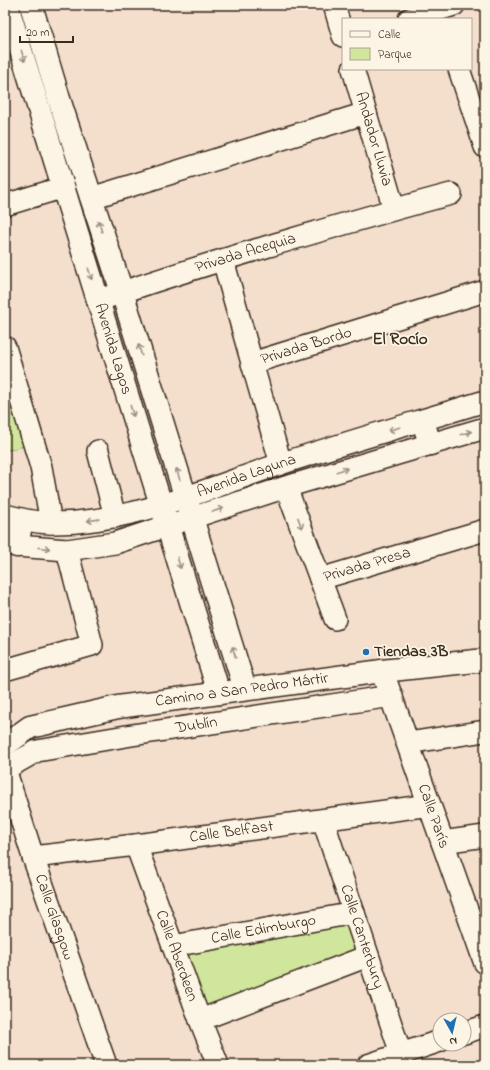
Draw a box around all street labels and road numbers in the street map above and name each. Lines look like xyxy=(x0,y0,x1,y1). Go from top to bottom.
street label: Andador Lluvia xyxy=(348,89,399,189)
street label: Privada Acequia xyxy=(192,227,299,280)
street label: Avenida Lagos xyxy=(88,300,138,398)
street label: Privada Bordo xyxy=(258,321,355,372)
street label: Avenida Laguna xyxy=(194,448,299,504)
street label: Privada Presa xyxy=(320,541,413,589)
street label: Camino a San Pedro Mártir xyxy=(154,666,330,714)
street label: Dublín xyxy=(173,710,219,741)
street label: Calle París xyxy=(411,781,456,852)
street label: Calle Belfast xyxy=(188,814,275,850)
street label: Calle Glasgow xyxy=(28,871,80,963)
street label: Calle Canterbury xyxy=(333,882,390,992)
street label: Calle Aberdeen xyxy=(149,907,204,1005)
street label: Calle Edimburgo xyxy=(209,908,318,951)

